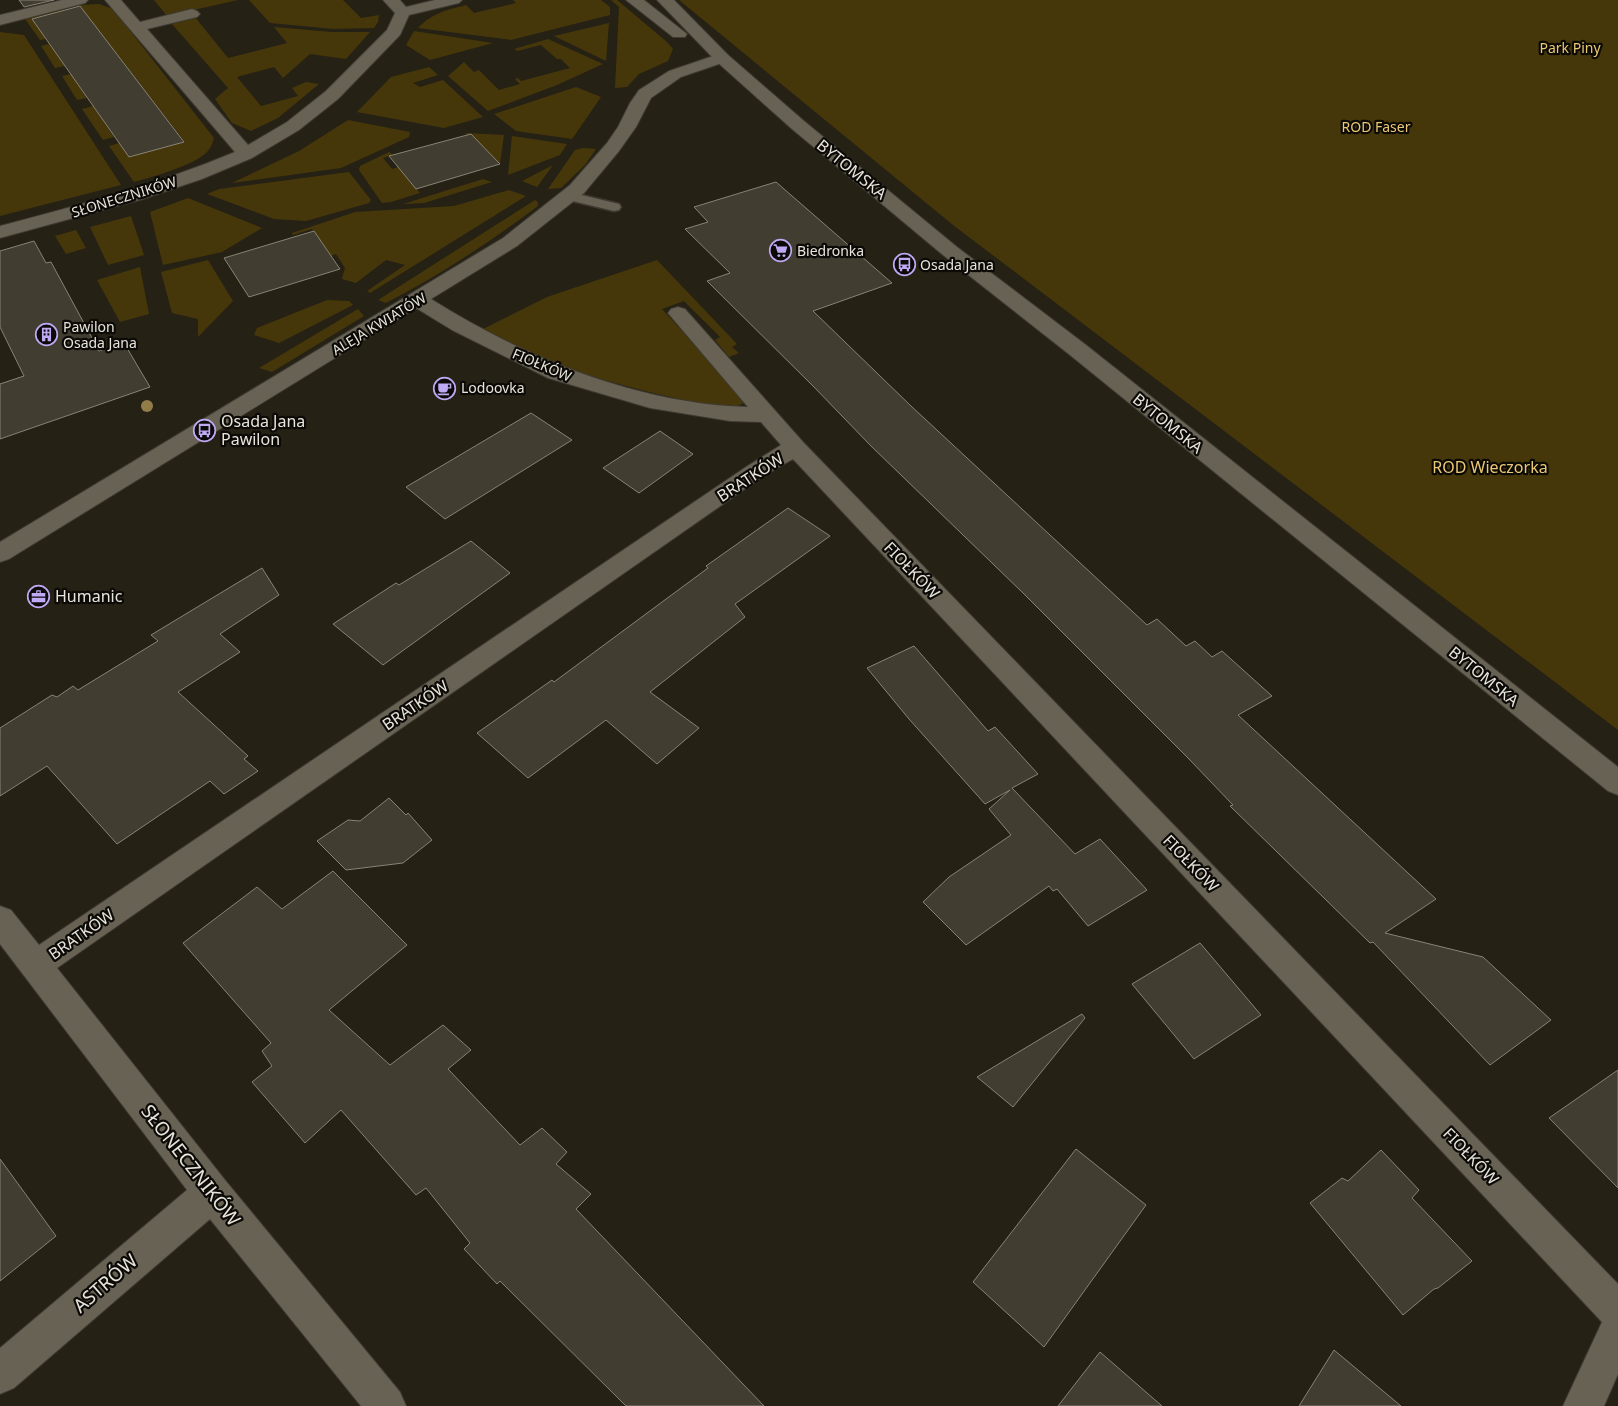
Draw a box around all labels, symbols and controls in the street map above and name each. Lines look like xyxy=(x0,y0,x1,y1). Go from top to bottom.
park label: Park Piny xyxy=(1539,38,1601,57)
park label: ROD Faser xyxy=(1341,117,1411,136)
street label: BYTOMSKA xyxy=(812,134,892,204)
street label: SŁONECZNIKÓW xyxy=(69,172,179,221)
supermarket icon: Biedronka xyxy=(769,239,793,263)
place label: Biedronka xyxy=(797,241,864,260)
bus stop icon: Osada Jana xyxy=(892,253,916,277)
place label: Osada Jana xyxy=(920,255,994,274)
street label: ALEJA KWIATÓW xyxy=(328,288,430,359)
place label: Pawilon Osada Jana xyxy=(63,317,137,352)
building icon: Pawilon Osada Jana xyxy=(35,323,59,347)
street label: FIOŁKÓW xyxy=(510,344,575,385)
cafe icon: Lodoovka xyxy=(433,376,457,400)
place label: Lodoovka xyxy=(461,378,525,397)
street label: BYTOMSKA xyxy=(1128,388,1208,458)
place label: Osada Jana Pawilon xyxy=(221,410,305,450)
bus stop icon: Osada Jana Pawilon xyxy=(193,418,217,442)
street label: BRATKÓW xyxy=(712,447,788,507)
park label: ROD Wieczorka xyxy=(1432,456,1548,478)
street label: FIOŁKÓW xyxy=(879,537,945,603)
office icon: Humanic xyxy=(27,584,51,608)
place label: Humanic xyxy=(55,585,123,607)
street label: BYTOMSKA xyxy=(1444,641,1524,711)
street label: BRATKÓW xyxy=(378,675,452,735)
street label: FIOŁKÓW xyxy=(1158,830,1224,896)
street label: BRATKÓW xyxy=(44,903,118,965)
street label: SŁONECZNIKÓW xyxy=(135,1099,247,1231)
street label: FIOŁKÓW xyxy=(1438,1123,1504,1189)
street label: ASTRÓW xyxy=(67,1248,143,1318)

